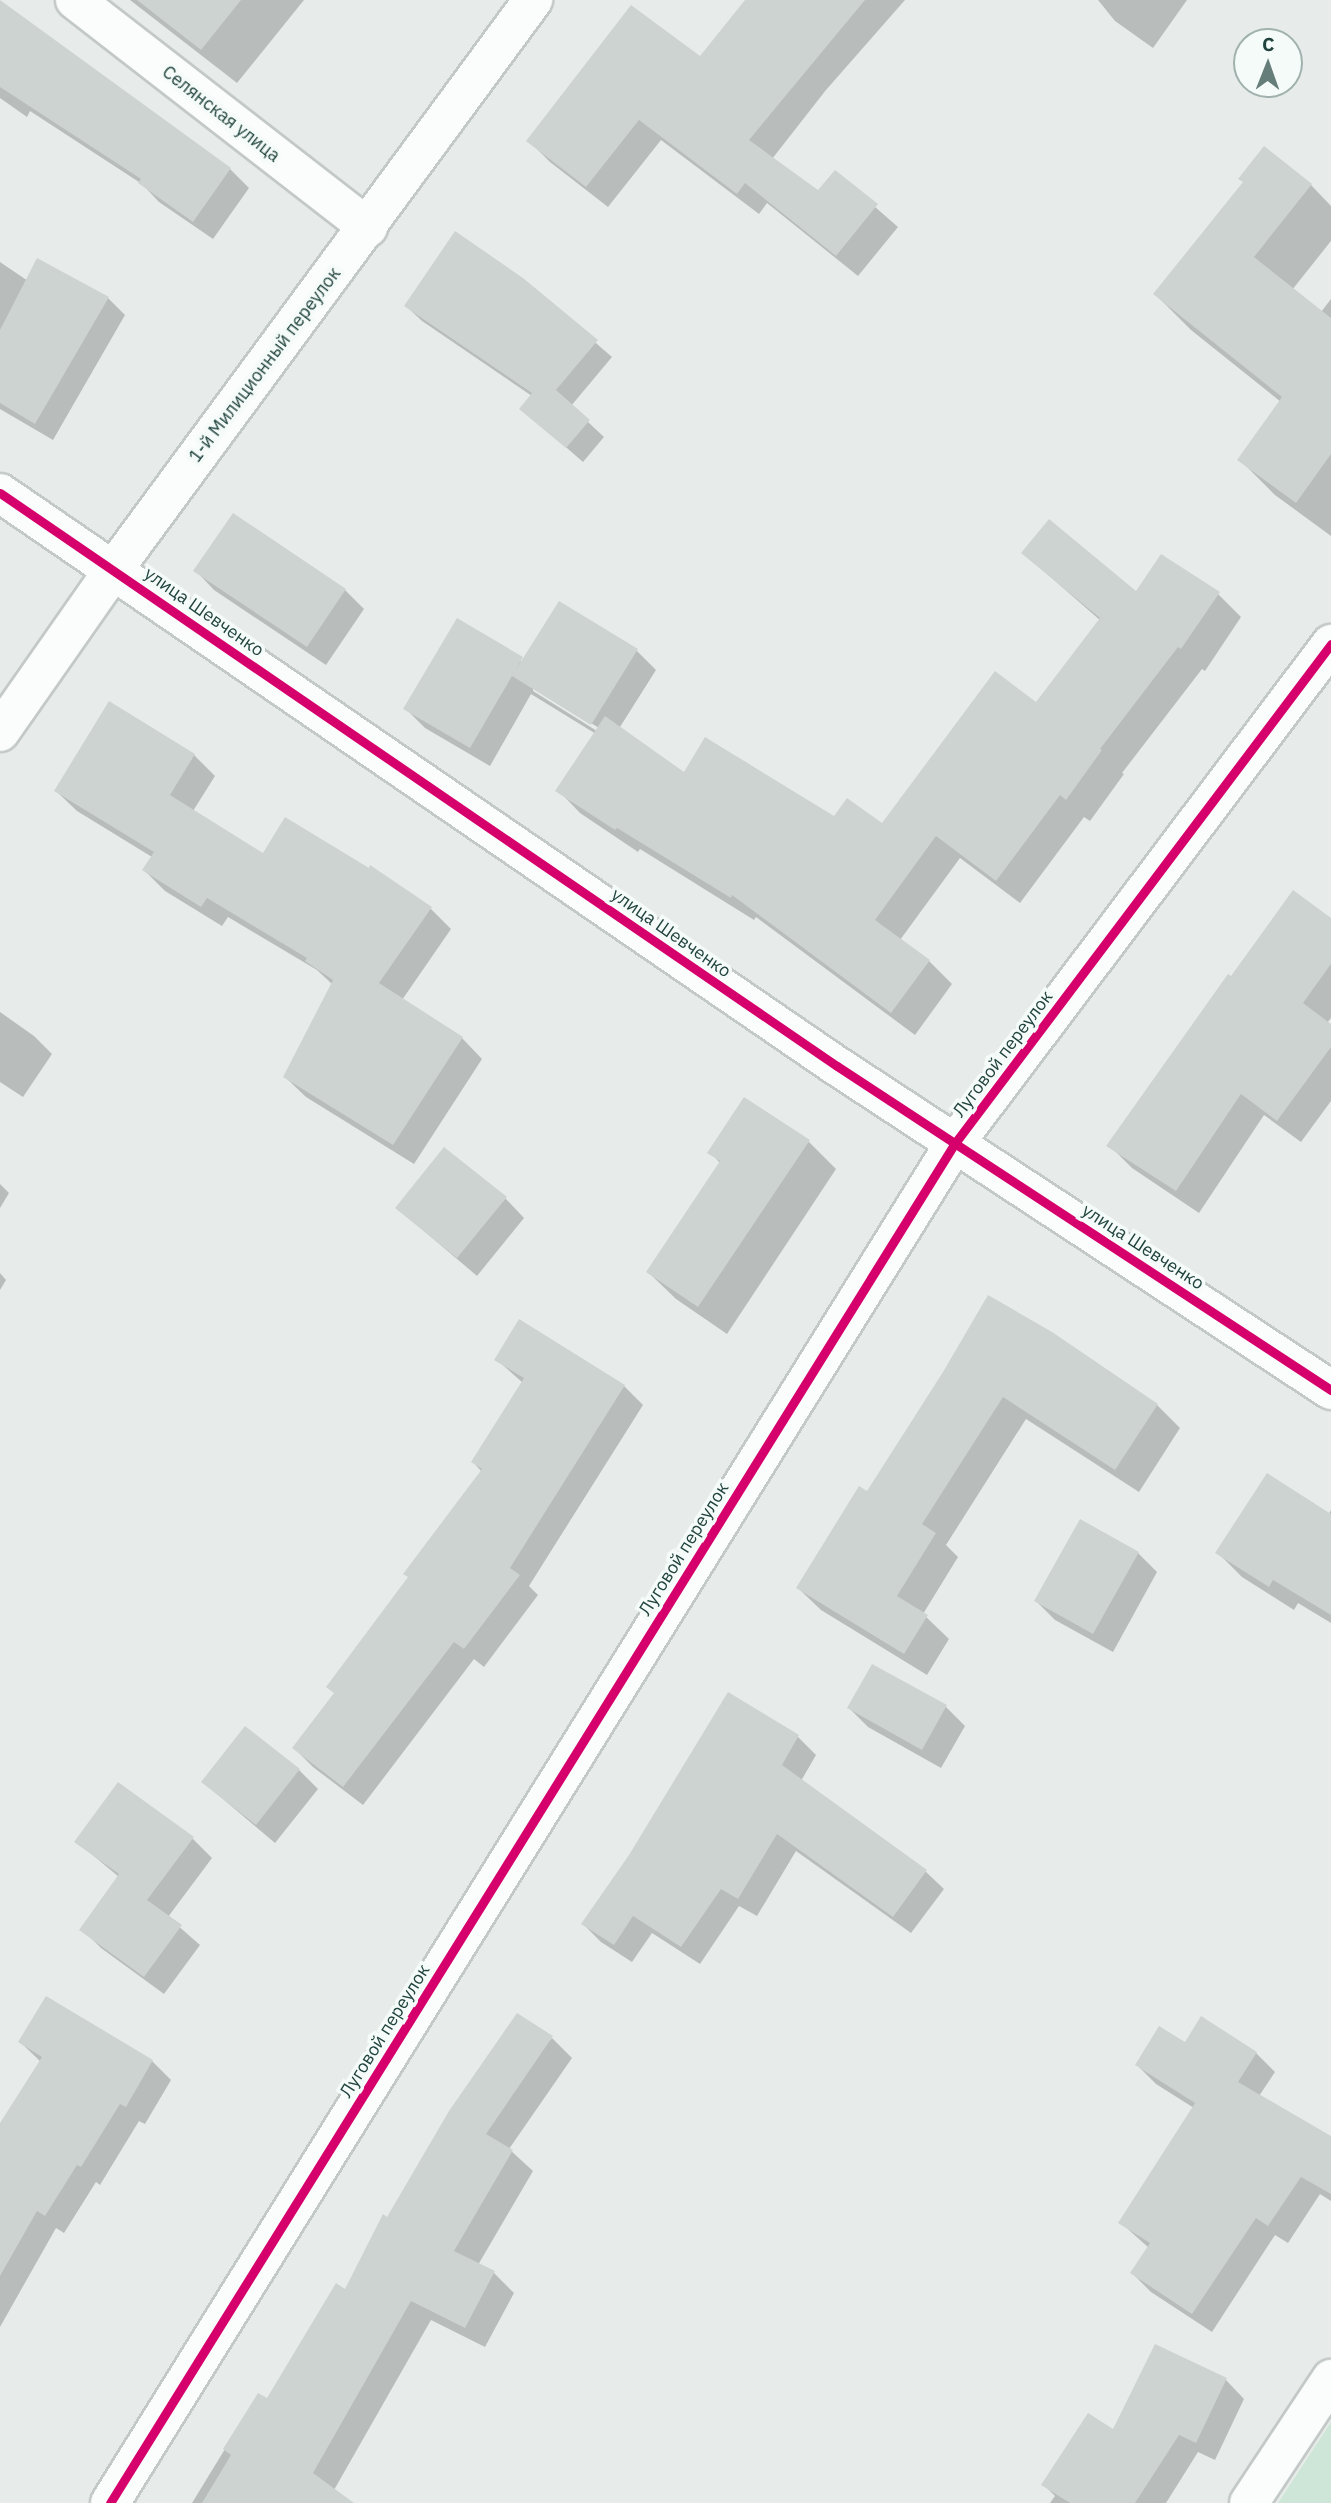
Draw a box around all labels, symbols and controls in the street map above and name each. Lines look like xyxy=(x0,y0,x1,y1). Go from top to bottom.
north arrow xyxy=(1233,28,1303,98)
text: С xyxy=(1262,32,1275,56)
street label: Селянская улица xyxy=(158,61,284,167)
street label: 1-й Милиционный переулок xyxy=(185,263,345,467)
street label: улица Шевченко xyxy=(140,563,268,661)
street label: улица Шевченко xyxy=(607,884,735,982)
street label: Луговой переулок xyxy=(948,986,1058,1122)
street label: улица Шевченко xyxy=(1078,1200,1208,1294)
street label: Луговой переулок xyxy=(634,1478,734,1620)
street label: Луговой переулок xyxy=(335,1960,435,2102)

